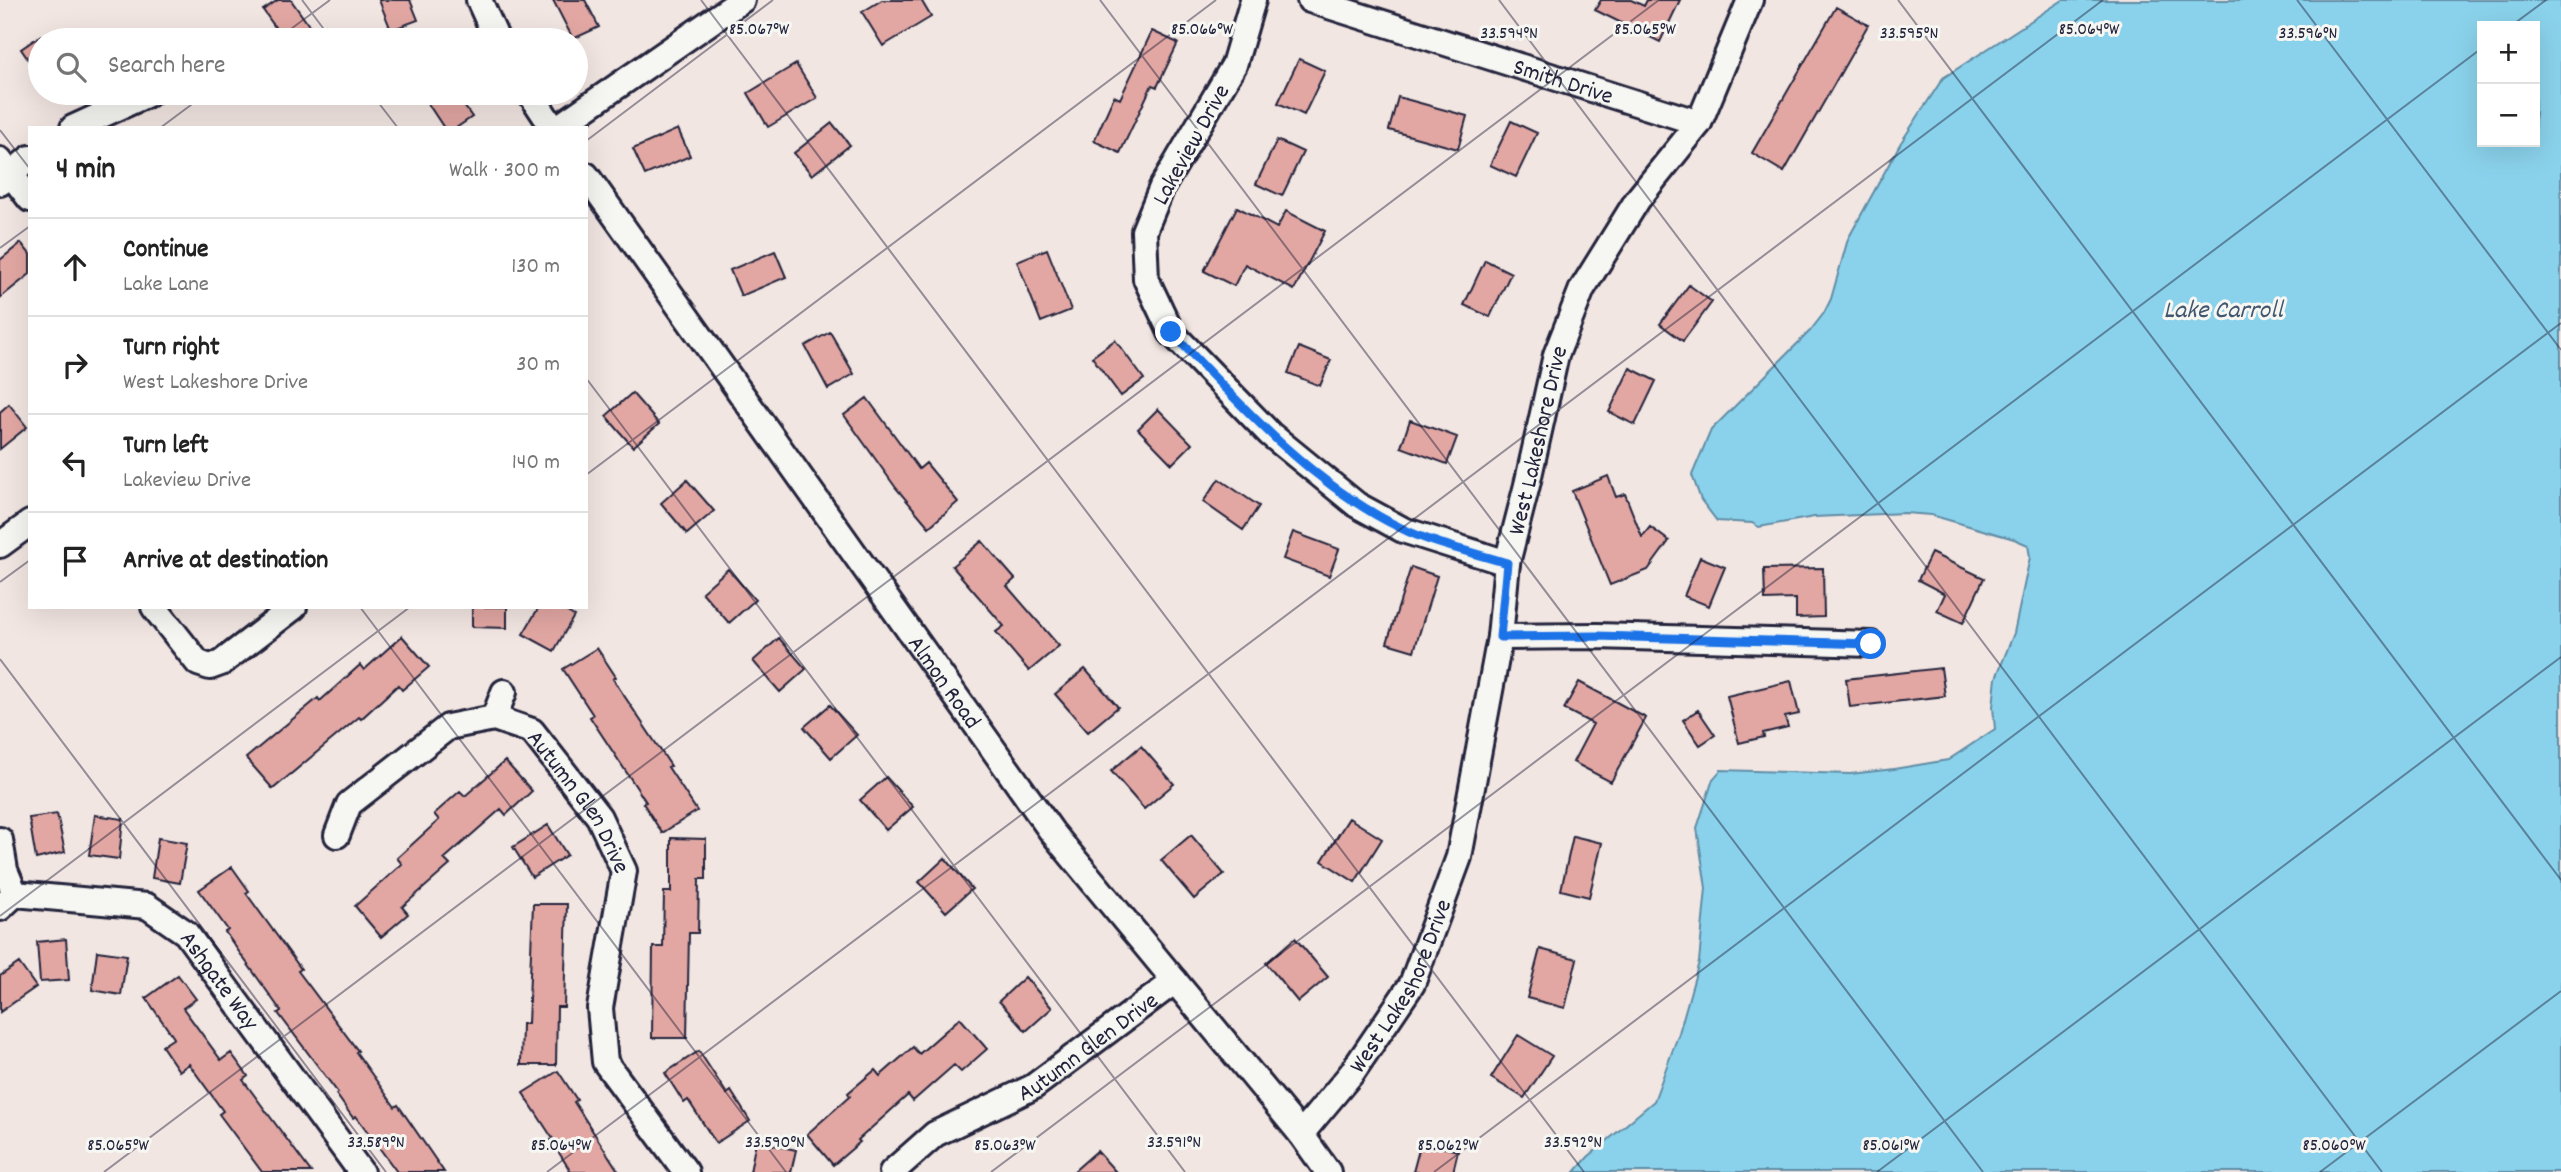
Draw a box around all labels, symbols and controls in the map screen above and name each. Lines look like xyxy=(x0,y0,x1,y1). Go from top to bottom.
text: 85.067°W xyxy=(729,18,790,43)
text: 85.066°W xyxy=(1171,18,1234,43)
text: 85.065°W xyxy=(1614,18,1676,43)
text: 85.064°W xyxy=(2059,18,2120,43)
map controls xyxy=(2477,21,2540,147)
button: + xyxy=(2477,21,2540,84)
text: 33.594°N xyxy=(1480,22,1538,47)
text: 33.595°N xyxy=(1880,22,1938,47)
text: 33.596°N xyxy=(2278,22,2338,47)
search box xyxy=(28,28,588,105)
icon: search xyxy=(52,48,90,86)
text: Search here xyxy=(108,48,226,85)
street label: Smith Drive xyxy=(1508,51,1617,115)
street label: Lakeview Drive xyxy=(1145,79,1240,212)
button: − xyxy=(2477,84,2540,147)
text: 4 min xyxy=(56,150,115,193)
text: Walk · 300 m xyxy=(449,155,560,188)
text: Continue xyxy=(123,232,208,269)
icon: ahead xyxy=(56,248,94,286)
text: 130 m xyxy=(511,251,560,284)
text: Lake Lane xyxy=(123,269,209,302)
water label: Lake Carroll xyxy=(2163,293,2284,330)
route end xyxy=(1155,316,1186,347)
text: Turn right xyxy=(123,330,220,367)
street label: West Lakeshore Drive xyxy=(1501,341,1578,539)
icon: right xyxy=(56,346,94,384)
text: 30 m xyxy=(516,349,560,382)
text: West Lakeshore Drive xyxy=(123,367,308,400)
text: Turn left xyxy=(123,428,209,465)
icon: left xyxy=(56,444,94,482)
text: 140 m xyxy=(512,447,560,480)
text: Lakeview Drive xyxy=(123,465,251,498)
icon: arrive xyxy=(56,542,94,580)
text: Arrive at destination xyxy=(123,543,328,580)
route start xyxy=(1855,628,1886,659)
street label: Almon Road xyxy=(898,630,988,737)
street label: Autumn Glen Drive xyxy=(517,724,637,880)
street label: West Lakeshore Drive xyxy=(1342,895,1462,1081)
street label: Ashgate Way xyxy=(170,925,266,1039)
street label: Autumn Glen Drive xyxy=(1013,985,1166,1112)
text: 33.589°N xyxy=(347,1131,405,1156)
text: 33.590°N xyxy=(745,1131,805,1156)
text: 33.591°N xyxy=(1147,1131,1201,1156)
text: 33.592°N xyxy=(1544,1131,1602,1156)
text: 85.065°W xyxy=(87,1134,149,1159)
text: 85.064°W xyxy=(531,1134,592,1159)
text: 85.063°W xyxy=(974,1134,1036,1159)
text: 85.062°W xyxy=(1417,1134,1479,1159)
text: 85.061°W xyxy=(1862,1134,1920,1159)
text: 85.060°W xyxy=(2302,1134,2366,1159)

